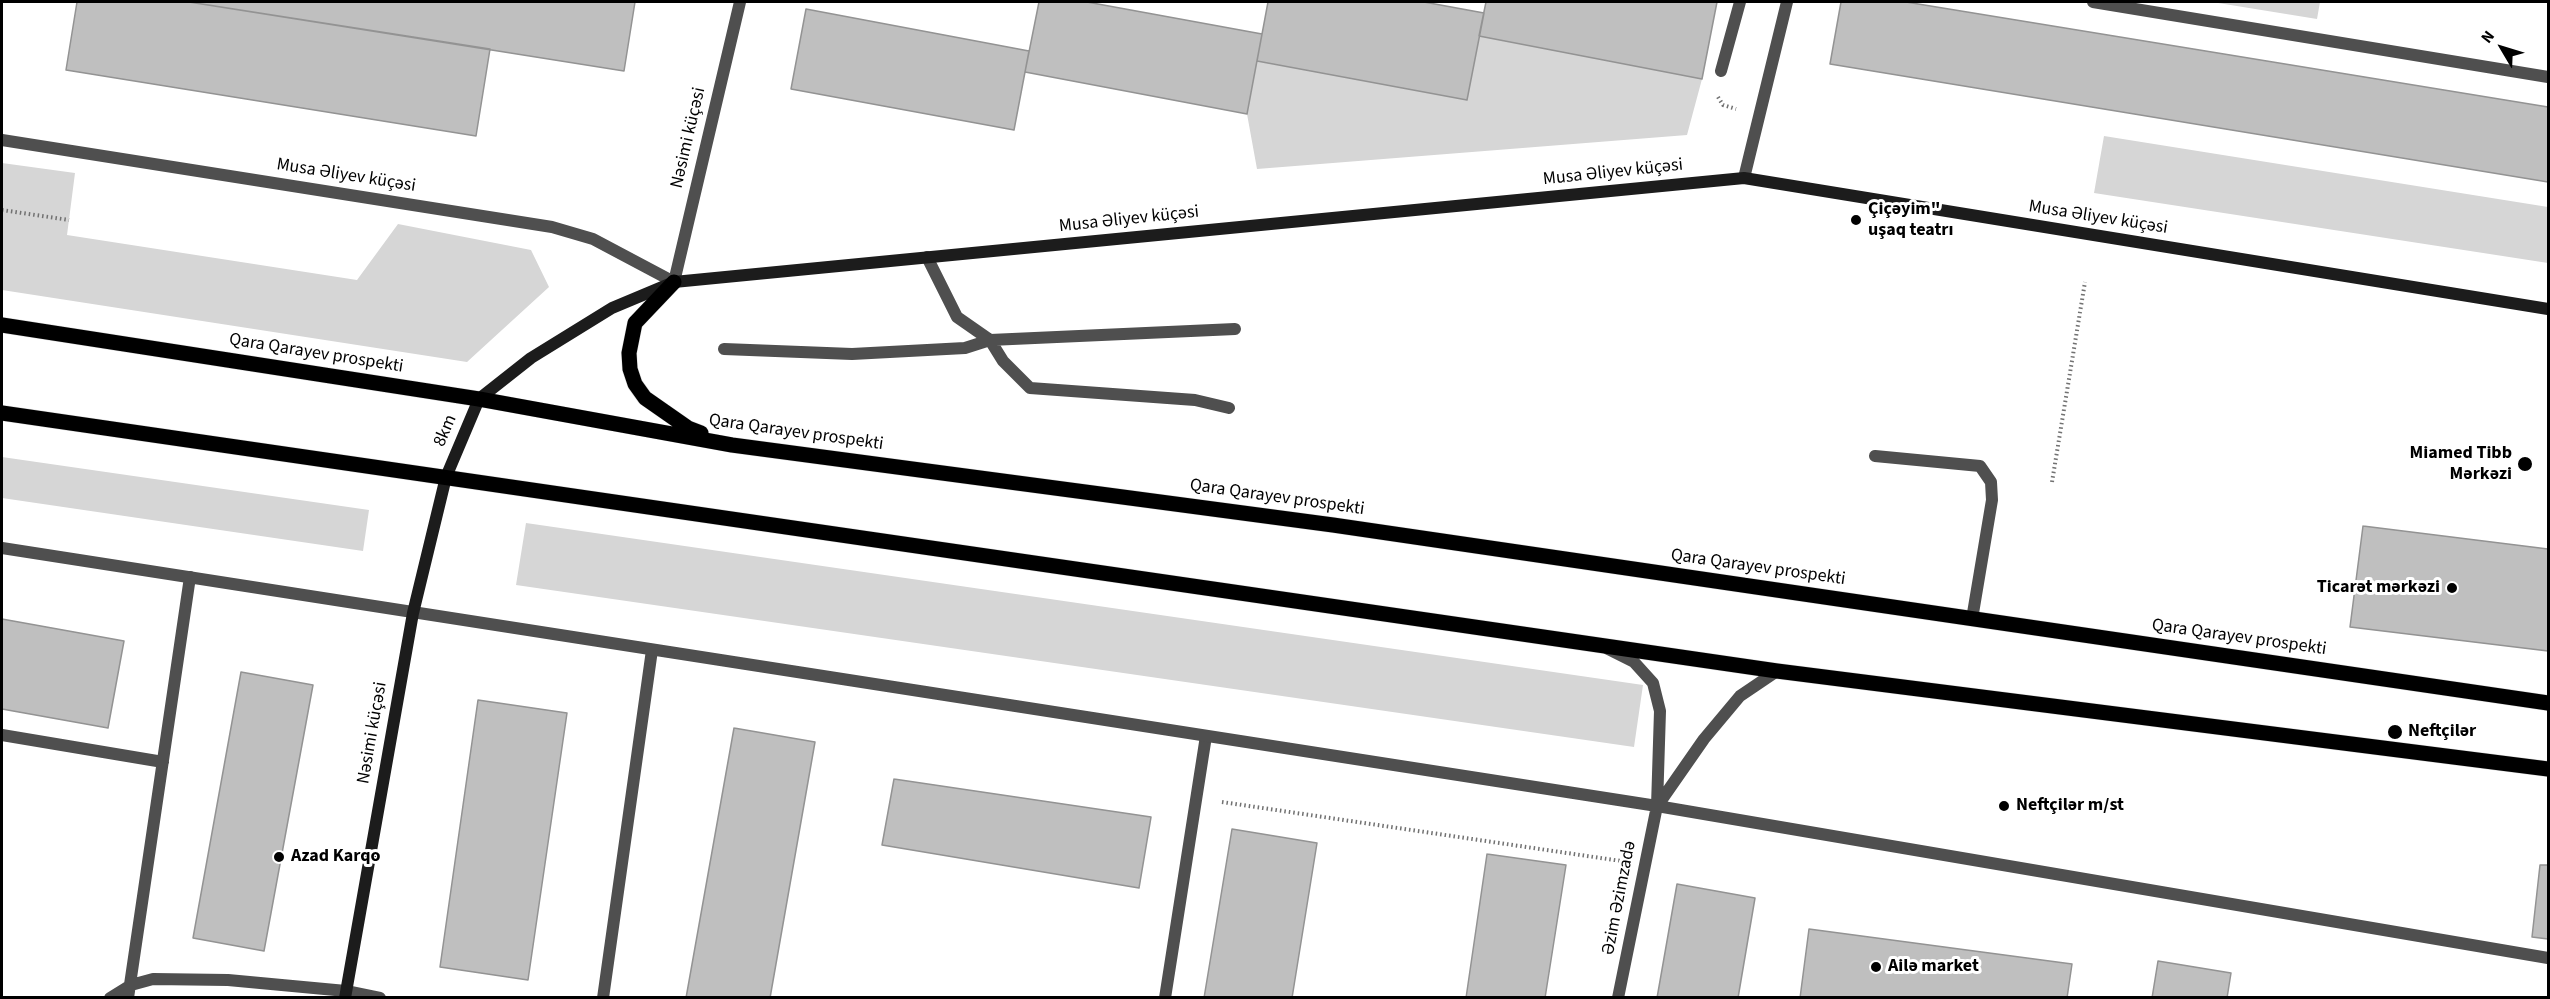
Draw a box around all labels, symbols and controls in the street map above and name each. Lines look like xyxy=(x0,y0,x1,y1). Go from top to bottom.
north arrow xyxy=(2472,18,2532,78)
text: N xyxy=(2476,26,2500,48)
street label: Nəsimi küçəsi xyxy=(667,85,711,191)
street label: Musa Əliyev küçəsi xyxy=(275,154,417,198)
street label: Musa Əliyev küçəsi xyxy=(1542,155,1684,191)
street label: Musa Əliyev küçəsi xyxy=(2027,196,2169,240)
place label: Çiçəyim" uşaq teatrı xyxy=(1868,199,1953,242)
street label: Musa Əliyev küçəsi xyxy=(1058,202,1200,238)
marker: Çiçəyim" uşaq teatrı xyxy=(1849,213,1863,227)
street label: Qara Qarayev prospekti xyxy=(227,330,405,378)
street label: Qara Qarayev prospekti xyxy=(707,410,885,456)
street label: 8km xyxy=(430,412,462,450)
place label: Miamed Tibb Mərkəzi xyxy=(2410,443,2512,486)
marker: Miamed Tibb Mərkəzi xyxy=(2516,455,2534,473)
street label: Qara Qarayev prospekti xyxy=(1188,475,1366,521)
street label: Qara Qarayev prospekti xyxy=(1669,545,1847,591)
place label: Ticarət mərkəzi xyxy=(2317,577,2440,599)
marker: Ticarət mərkəzi xyxy=(2445,581,2459,595)
street label: Qara Qarayev prospekti xyxy=(2150,615,2328,661)
street label: Nəsimi küçəsi xyxy=(353,680,393,786)
place label: Neftçilər xyxy=(2408,721,2476,743)
marker: Neftçilər xyxy=(2386,723,2404,741)
place label: Neftçilər m/st xyxy=(2016,795,2124,817)
marker: Neftçilər m/st xyxy=(1997,799,2011,813)
street label: Əzim Əzimzadə xyxy=(1598,839,1642,957)
place label: Azad Karqo xyxy=(291,846,381,868)
marker: Azad Karqo xyxy=(272,850,286,864)
place label: Ailə market xyxy=(1888,956,1979,978)
marker: Ailə market xyxy=(1869,960,1883,974)

